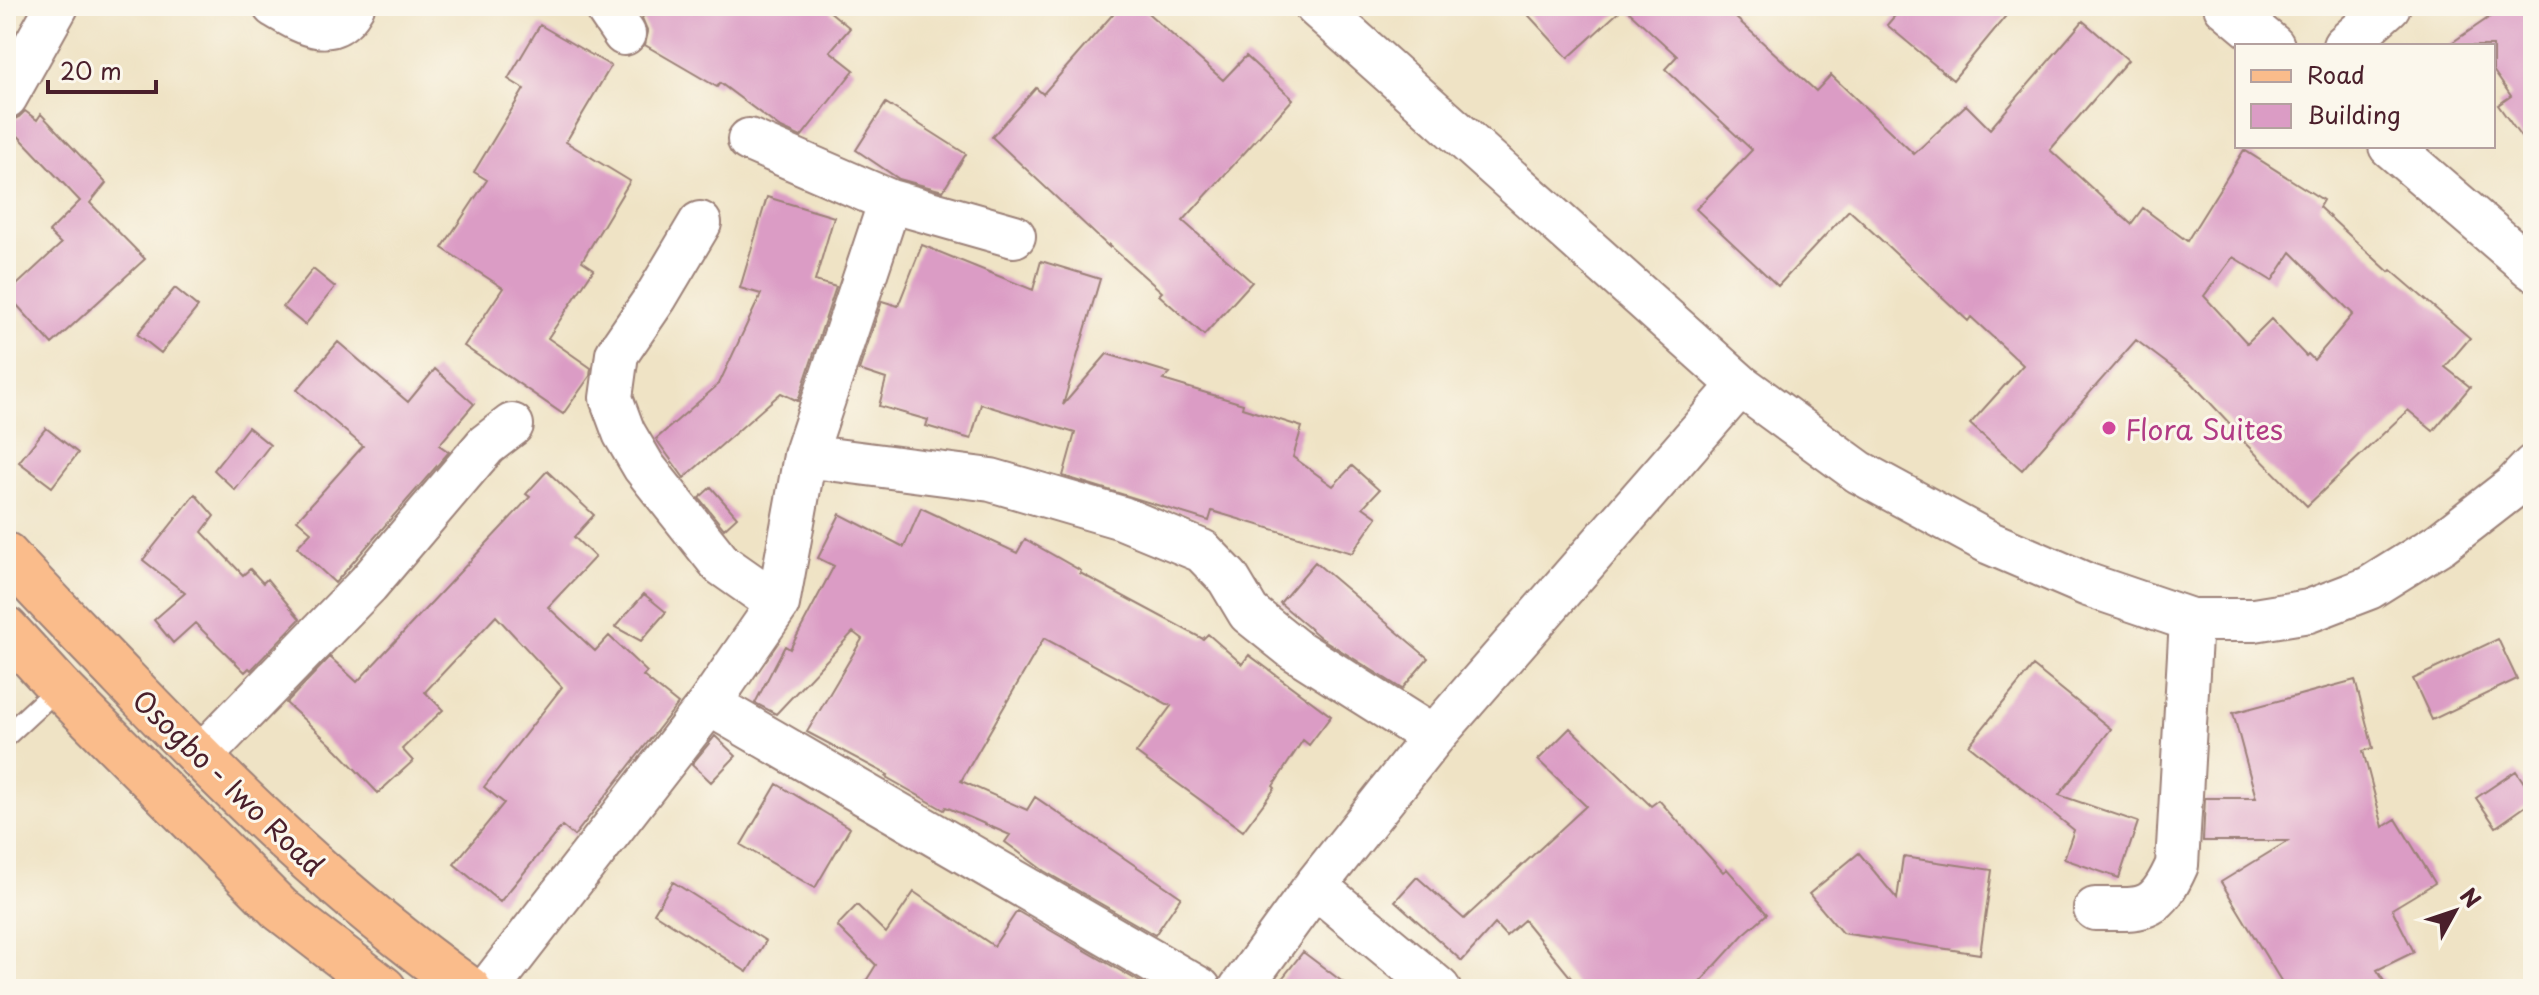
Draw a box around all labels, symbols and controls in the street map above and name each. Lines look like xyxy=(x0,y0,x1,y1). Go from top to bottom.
scale bar xyxy=(48,44,156,94)
legend xyxy=(2235,44,2495,148)
text: 20 m xyxy=(60,52,122,88)
text: Road xyxy=(2307,56,2365,92)
text: Building xyxy=(2307,96,2401,132)
place label: Flora Suites xyxy=(2125,407,2283,450)
marker: Flora Suites xyxy=(2100,419,2118,437)
street label: Osogbo - Iwo Road xyxy=(123,679,335,885)
north arrow xyxy=(2415,871,2495,951)
text: N xyxy=(2453,880,2490,914)

